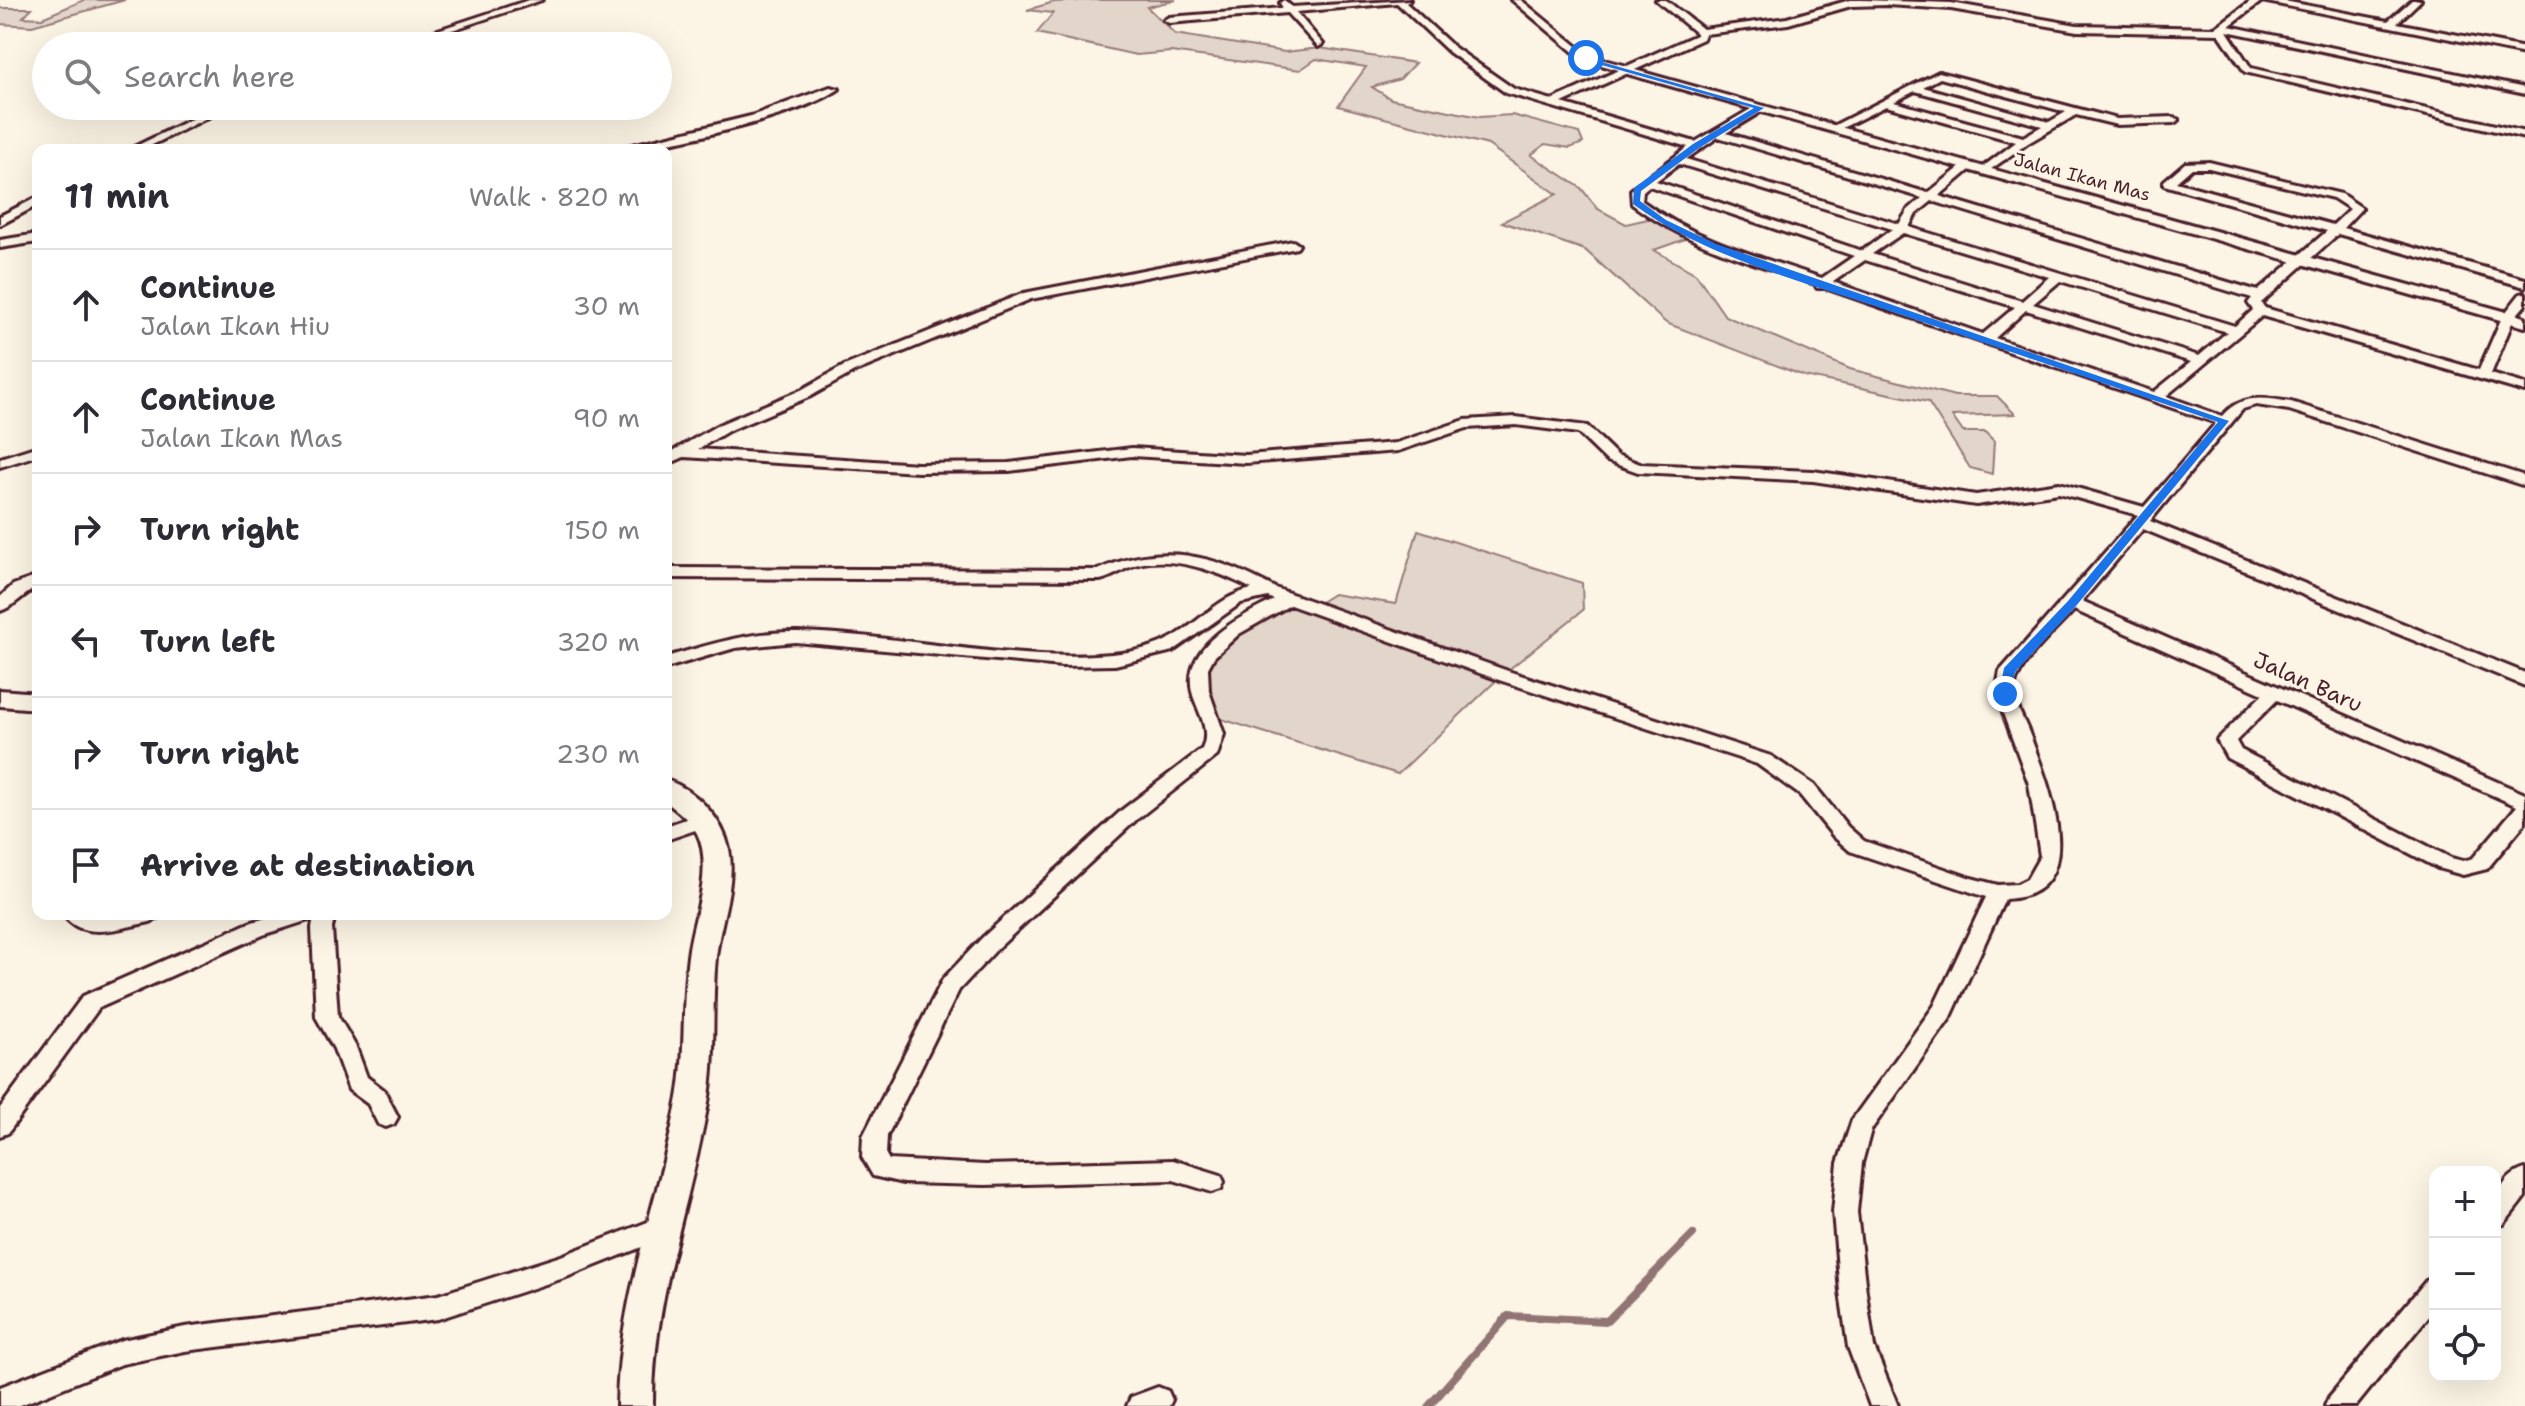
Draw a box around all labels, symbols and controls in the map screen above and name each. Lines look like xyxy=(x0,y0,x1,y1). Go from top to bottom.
search box xyxy=(32,32,672,120)
route start xyxy=(1568,40,1604,76)
icon: search xyxy=(60,54,104,98)
text: Search here xyxy=(124,56,295,97)
street label: Jalan Ikan Mas xyxy=(2011,147,2153,207)
text: 11 min xyxy=(64,173,169,219)
text: Walk · 820 m xyxy=(469,179,640,214)
text: Continue xyxy=(140,267,276,308)
icon: ahead xyxy=(64,283,108,327)
text: 30 m xyxy=(573,288,640,323)
text: Jalan Ikan Hiu xyxy=(140,308,330,343)
text: Continue xyxy=(140,379,276,420)
icon: ahead xyxy=(64,395,108,439)
text: 90 m xyxy=(573,400,640,435)
text: Jalan Ikan Mas xyxy=(140,420,343,455)
icon: right xyxy=(64,507,108,551)
text: Turn right xyxy=(140,509,299,550)
text: 150 m xyxy=(564,512,640,547)
icon: left xyxy=(64,619,108,663)
text: Turn left xyxy=(140,621,275,662)
text: 320 m xyxy=(557,624,640,659)
street label: Jalan Baru xyxy=(2249,645,2367,719)
route end xyxy=(1987,676,2023,712)
icon: right xyxy=(64,731,108,775)
text: Turn right xyxy=(140,733,299,774)
text: 230 m xyxy=(556,736,640,771)
icon: arrive xyxy=(64,843,108,887)
text: Arrive at destination xyxy=(140,845,475,886)
map controls xyxy=(2429,1166,2501,1382)
button: + xyxy=(2429,1166,2501,1238)
button: − xyxy=(2429,1238,2501,1310)
button: locate xyxy=(2429,1310,2501,1382)

